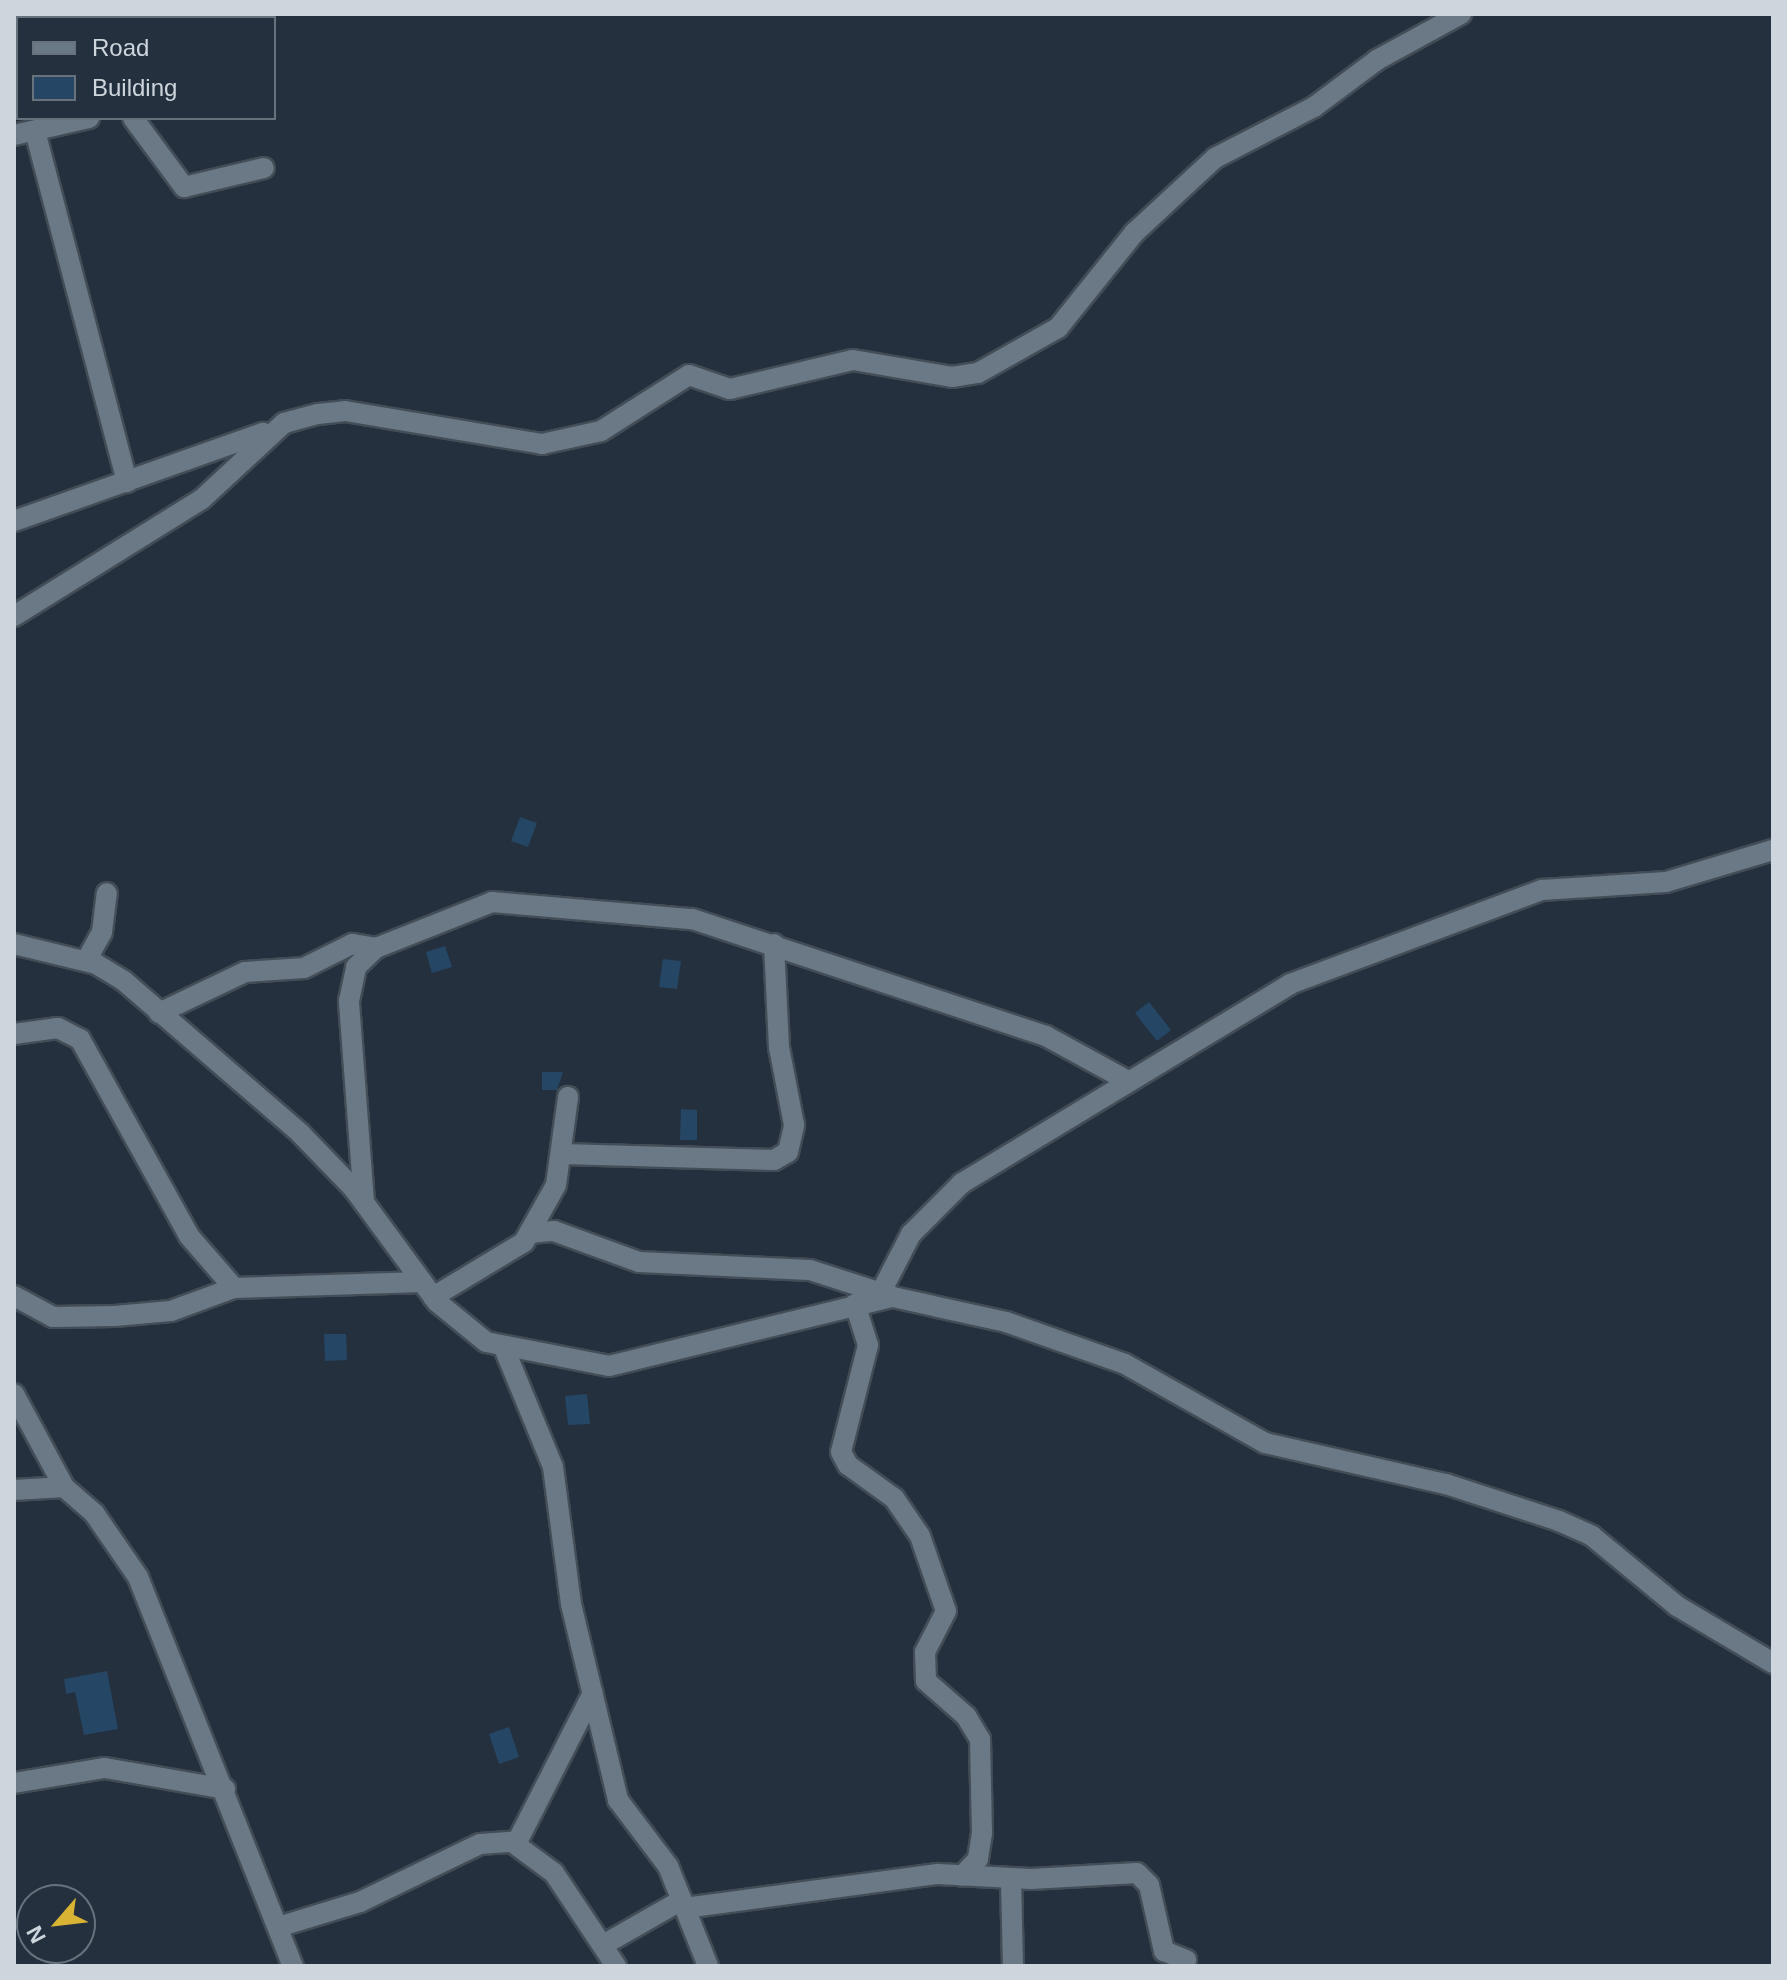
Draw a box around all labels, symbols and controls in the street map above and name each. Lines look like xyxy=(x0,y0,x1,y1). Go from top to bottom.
legend xyxy=(16,16,276,120)
text: Road xyxy=(92,34,149,61)
text: Building xyxy=(92,74,177,101)
north arrow xyxy=(16,1884,96,1964)
text: N xyxy=(21,1922,51,1947)

